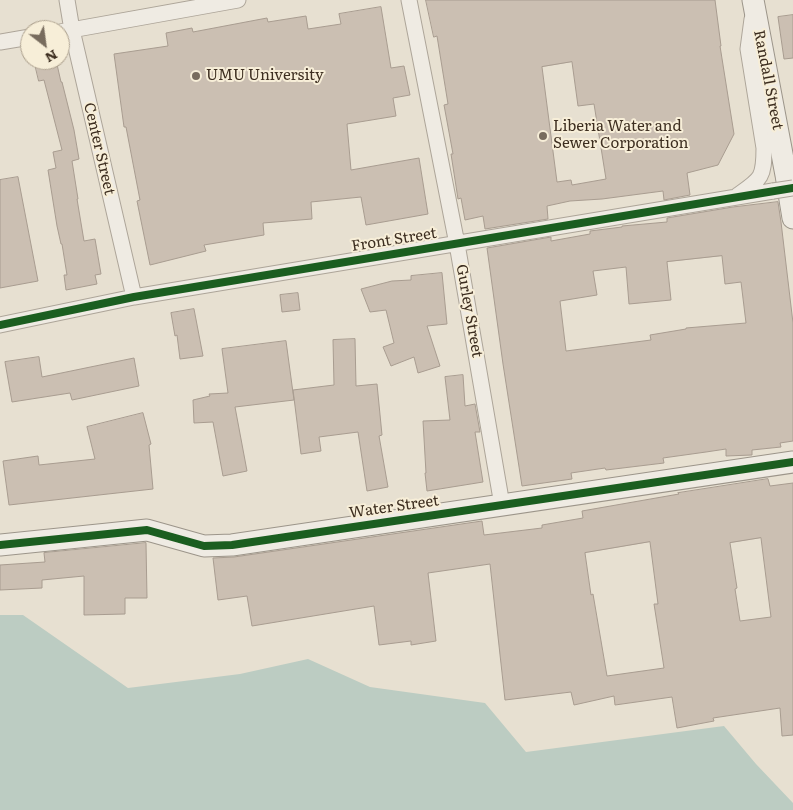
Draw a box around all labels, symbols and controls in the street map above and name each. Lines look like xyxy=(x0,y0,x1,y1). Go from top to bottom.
north arrow xyxy=(20,20,70,70)
street label: Randall Street xyxy=(749,28,787,132)
text: N xyxy=(42,46,62,69)
place label: UMU University xyxy=(206,67,324,85)
marker: UMU University xyxy=(190,70,202,82)
street label: Center Street xyxy=(80,101,118,197)
place label: Liberia Water and Sewer Corporation xyxy=(553,118,688,153)
marker: Liberia Water and Sewer Corporation xyxy=(537,130,549,142)
street label: Front Street xyxy=(350,224,438,256)
street label: Gurley Street xyxy=(452,263,486,359)
street label: Water Street xyxy=(348,492,440,522)

